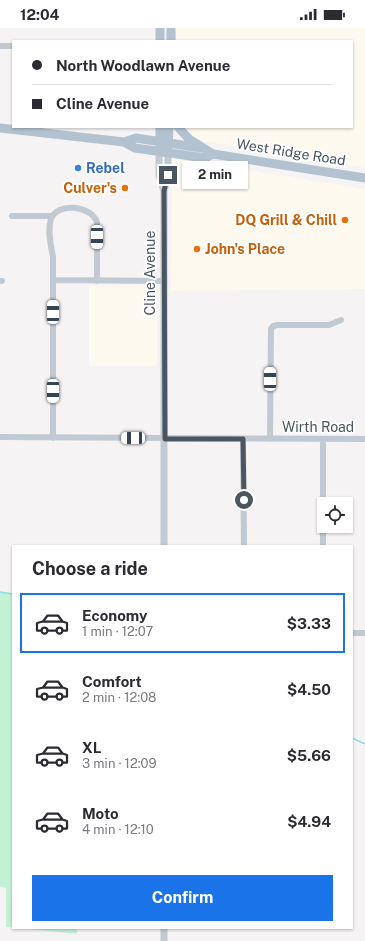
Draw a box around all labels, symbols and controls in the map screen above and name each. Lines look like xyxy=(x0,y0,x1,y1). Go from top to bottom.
text: 12:04 xyxy=(20,6,59,23)
text: North Woodlawn Avenue xyxy=(56,57,230,74)
text: Cline Avenue xyxy=(56,95,149,112)
street label: West Ridge Road xyxy=(235,135,347,169)
place label: Rebel xyxy=(86,160,125,176)
callout: 2 min xyxy=(182,161,248,189)
marker: Rebel xyxy=(73,163,83,173)
route end xyxy=(159,166,177,184)
text: 2 min xyxy=(198,167,232,182)
place label: Culver's xyxy=(63,180,117,196)
marker: Culver's xyxy=(120,183,130,193)
place label: DQ Grill & Chill xyxy=(235,212,337,228)
marker: DQ Grill & Chill xyxy=(340,215,350,225)
car xyxy=(91,225,103,249)
street label: Cline Avenue xyxy=(142,231,158,315)
place label: John's Place xyxy=(205,241,285,257)
marker: John's Place xyxy=(192,244,202,254)
car xyxy=(47,300,59,324)
car xyxy=(264,367,276,391)
car xyxy=(47,379,59,403)
street label: Wirth Road xyxy=(282,419,354,435)
car xyxy=(121,432,145,444)
route start xyxy=(235,491,253,509)
map controls xyxy=(317,497,353,533)
button: locate xyxy=(317,497,353,533)
text: Choose a ride xyxy=(32,558,148,579)
icon: car xyxy=(34,605,70,641)
text: Economy xyxy=(82,607,147,624)
text: $3.33 xyxy=(287,615,331,632)
text: 1 min · 12:07 xyxy=(82,624,153,639)
icon: car xyxy=(34,671,70,707)
text: Comfort xyxy=(82,673,142,690)
text: $4.50 xyxy=(287,681,331,698)
text: 2 min · 12:08 xyxy=(82,690,156,705)
icon: car xyxy=(34,737,70,773)
text: XL xyxy=(82,739,101,756)
text: $5.66 xyxy=(287,747,331,764)
text: 3 min · 12:09 xyxy=(82,756,157,771)
icon: car xyxy=(34,803,70,839)
text: Moto xyxy=(82,805,119,822)
text: $4.94 xyxy=(287,813,331,830)
text: 4 min · 12:10 xyxy=(82,822,154,837)
button: Confirm xyxy=(32,875,333,921)

